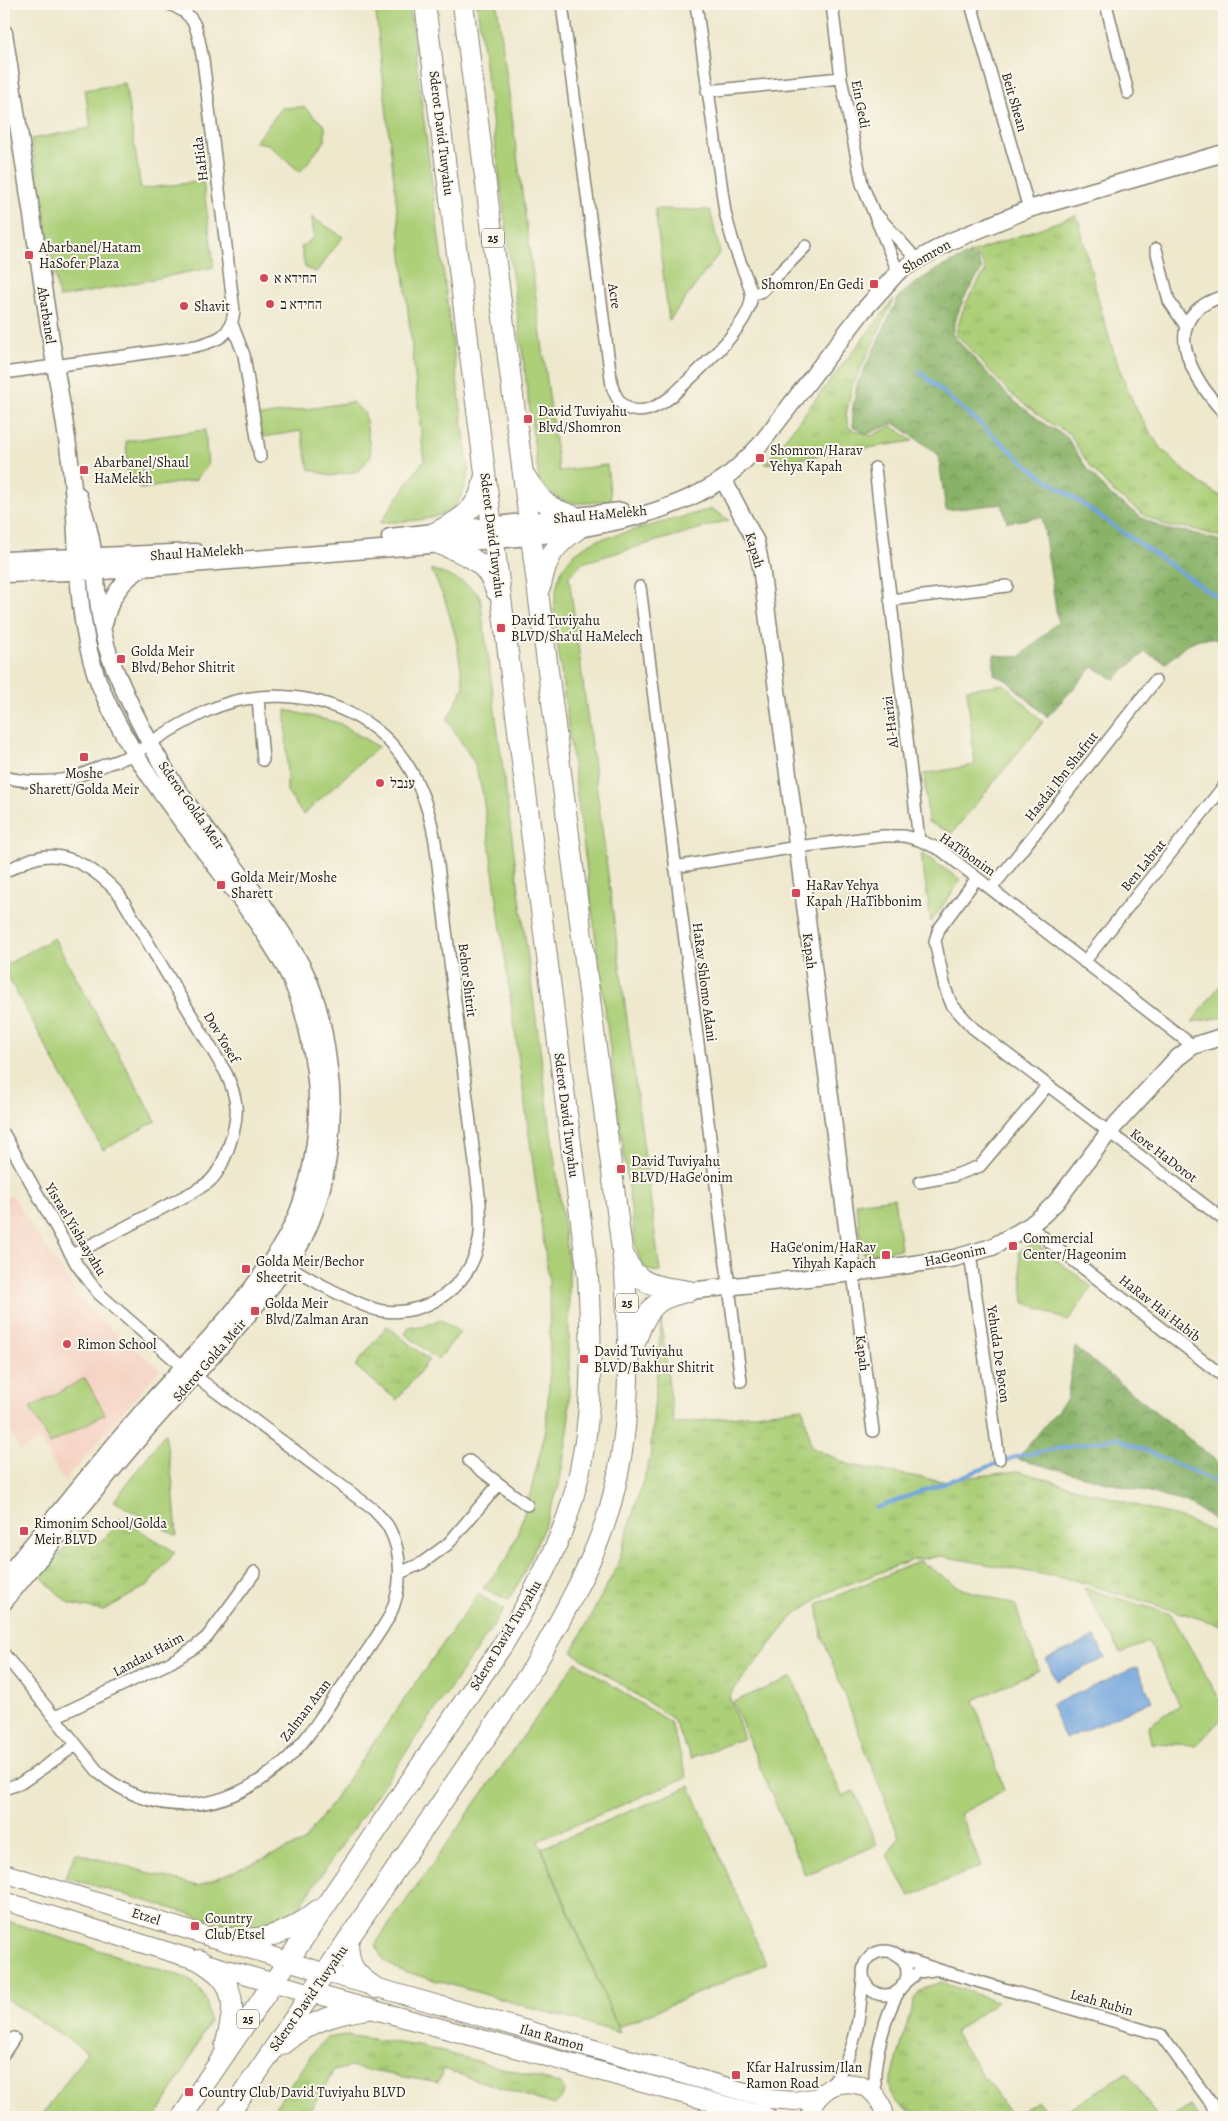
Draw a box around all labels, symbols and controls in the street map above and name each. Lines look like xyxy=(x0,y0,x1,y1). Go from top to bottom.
street label: Sderot David Tuvyahu xyxy=(424,70,459,197)
street label: Beit Shean xyxy=(997,70,1032,134)
street label: Ein Gedi xyxy=(847,78,875,130)
street label: HaHida xyxy=(188,135,213,182)
road number: 25 xyxy=(482,228,504,248)
street label: Shomron xyxy=(898,235,954,278)
place label: Abarbanel/Hatam HaSofer Plaza xyxy=(38,238,141,273)
marker: Abarbanel/Hatam HaSofer Plaza xyxy=(23,249,35,261)
place label: החידא א xyxy=(274,269,317,288)
marker: החידא א xyxy=(258,272,270,284)
place label: Shomron/En Gedi xyxy=(761,275,864,294)
marker: Shomron/En Gedi xyxy=(868,278,880,290)
street label: Acre xyxy=(603,281,626,310)
street label: Abarbanel xyxy=(32,284,61,346)
place label: החידא ב xyxy=(280,295,322,314)
place label: Shavit xyxy=(194,297,230,316)
marker: החידא ב xyxy=(264,298,276,310)
marker: Shavit xyxy=(178,300,190,312)
place label: David Tuviyahu Blvd/Shomron xyxy=(538,402,628,437)
marker: David Tuviyahu Blvd/Shomron xyxy=(522,413,534,425)
place label: Shomron/Harav Yehya Kapah xyxy=(769,441,863,476)
marker: Shomron/Harav Yehya Kapah xyxy=(754,452,766,464)
place label: Abarbanel/Shaul HaMelekh xyxy=(93,453,189,488)
marker: Abarbanel/Shaul HaMelekh xyxy=(78,464,90,476)
street label: Sderot David Tuvyahu xyxy=(475,472,510,599)
street label: Shaul HaMelekh xyxy=(552,501,648,528)
street label: Kapah xyxy=(740,530,769,571)
street label: Shaul HaMelekh xyxy=(150,540,245,565)
place label: David Tuviyahu BLVD/Sha'ul HaMelech xyxy=(511,611,644,646)
marker: David Tuviyahu BLVD/Sha'ul HaMelech xyxy=(495,622,507,634)
place label: Golda Meir Blvd/Behor Shitrit xyxy=(131,642,236,677)
marker: Golda Meir Blvd/Behor Shitrit xyxy=(115,653,127,665)
street label: Al-Harizi xyxy=(878,695,903,750)
street label: Hasdai Ibn Shafrut xyxy=(1020,727,1103,825)
marker: Moshe Sharett/Golda Meir xyxy=(78,751,90,763)
street label: Sderot Golda Meir xyxy=(154,757,230,854)
place label: Moshe Sharett/Golda Meir xyxy=(29,764,140,799)
place label: ענבל xyxy=(390,774,415,793)
marker: ענבל xyxy=(374,777,386,789)
street label: HaTibonim xyxy=(936,828,1000,881)
street label: Ben Labrat xyxy=(1116,835,1171,895)
place label: Golda Meir/Moshe Sharett xyxy=(231,868,337,903)
place label: HaRav Yehya Kapah /HaTibbonim xyxy=(806,876,922,911)
marker: Golda Meir/Moshe Sharett xyxy=(215,879,227,891)
marker: HaRav Yehya Kapah /HaTibbonim xyxy=(790,887,802,899)
street label: HaRav Shlomo Adani xyxy=(688,921,721,1043)
street label: Kapah xyxy=(798,932,821,971)
street label: Behor Shitrit xyxy=(454,942,482,1018)
street label: Dov Yosef xyxy=(199,1008,245,1068)
street label: Sderot David Tuvyahu xyxy=(549,1052,584,1179)
street label: Kore HaDorot xyxy=(1126,1124,1202,1187)
place label: David Tuviyahu BLVD/HaGe'onim xyxy=(631,1152,733,1187)
marker: David Tuviyahu BLVD/HaGe'onim xyxy=(615,1163,627,1175)
street label: Yisrael Yishaayahu xyxy=(40,1178,111,1280)
place label: Commercial Center/Hageonim xyxy=(1023,1229,1127,1264)
place label: HaGe'onim/HaRav Yihyah Kapach xyxy=(770,1238,877,1273)
street label: HaGeonim xyxy=(923,1240,988,1271)
marker: Commercial Center/Hageonim xyxy=(1007,1240,1019,1252)
marker: HaGe'onim/HaRav Yihyah Kapach xyxy=(880,1249,892,1261)
place label: Golda Meir/Bechor Sheetrit xyxy=(256,1252,365,1287)
marker: Golda Meir/Bechor Sheetrit xyxy=(240,1263,252,1275)
street label: HaRav Hai Habib xyxy=(1115,1271,1204,1346)
place label: Golda Meir Blvd/Zalman Aran xyxy=(265,1294,369,1329)
road number: 25 xyxy=(616,1294,638,1312)
street label: Yehuda De Boton xyxy=(982,1303,1015,1404)
marker: Golda Meir Blvd/Zalman Aran xyxy=(249,1305,261,1317)
street label: Sderot Golda Meir xyxy=(168,1314,251,1406)
street label: Kapah xyxy=(851,1334,874,1373)
place label: Rimon School xyxy=(77,1335,157,1354)
marker: Rimon School xyxy=(61,1338,73,1350)
place label: David Tuviyahu BLVD/Bakhur Shitrit xyxy=(594,1342,715,1377)
marker: David Tuviyahu BLVD/Bakhur Shitrit xyxy=(578,1353,590,1365)
place label: Rimonim School/Golda Meir BLVD xyxy=(34,1514,168,1549)
marker: Rimonim School/Golda Meir BLVD xyxy=(18,1525,30,1537)
street label: Sderot David Tuvyahu xyxy=(465,1576,546,1694)
street label: Landau Haim xyxy=(109,1628,187,1681)
street label: Zalman Aran xyxy=(276,1675,335,1745)
street label: Etzel xyxy=(129,1903,163,1930)
place label: Country Club/Etsel xyxy=(205,1909,265,1944)
marker: Country Club/Etsel xyxy=(189,1920,201,1932)
street label: Sderot David Tuvyahu xyxy=(265,1941,352,2055)
street label: Leah Rubin xyxy=(1068,1984,1136,2021)
road number: 25 xyxy=(237,2010,259,2028)
street label: Ilan Ramon xyxy=(517,2019,587,2056)
place label: Kfar HaIrussim/Ilan Ramon Road xyxy=(746,2058,863,2093)
marker: Kfar HaIrussim/Ilan Ramon Road xyxy=(730,2069,742,2081)
place label: Country Club/David Tuviyahu BLVD xyxy=(199,2083,406,2102)
marker: Country Club/David Tuviyahu BLVD xyxy=(183,2086,195,2098)

